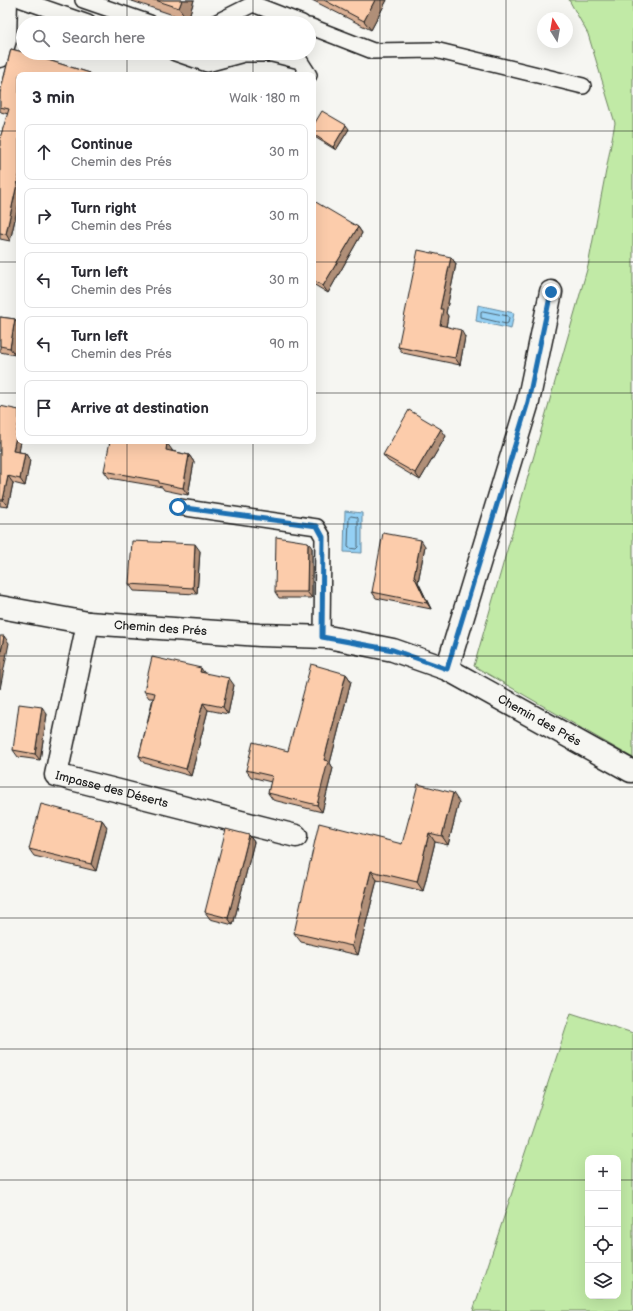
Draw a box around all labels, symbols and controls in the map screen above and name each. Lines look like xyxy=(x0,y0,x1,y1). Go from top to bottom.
north arrow xyxy=(537,12,573,48)
search box xyxy=(16,16,316,60)
icon: search xyxy=(30,27,52,49)
text: Search here xyxy=(62,29,145,48)
text: 3 min xyxy=(32,88,75,108)
text: Walk · 180 m xyxy=(229,90,300,106)
text: Continue xyxy=(71,135,133,154)
icon: ahead xyxy=(33,141,55,163)
text: 30 m xyxy=(269,144,299,160)
text: Chemin des Prés xyxy=(71,154,172,170)
text: Turn right xyxy=(71,199,136,218)
icon: right xyxy=(33,205,55,227)
text: 30 m xyxy=(269,208,299,224)
text: Chemin des Prés xyxy=(71,218,172,234)
text: Turn left xyxy=(71,263,128,282)
icon: left xyxy=(33,269,55,291)
text: 30 m xyxy=(269,272,299,288)
text: Chemin des Prés xyxy=(71,282,172,298)
route end xyxy=(542,283,560,301)
text: Turn left xyxy=(71,327,128,346)
icon: left xyxy=(33,333,55,355)
text: 90 m xyxy=(270,336,299,352)
text: Chemin des Prés xyxy=(71,346,172,362)
icon: arrive xyxy=(33,397,55,419)
text: Arrive at destination xyxy=(71,399,209,418)
route start xyxy=(169,498,187,516)
street label: Chemin des Prés xyxy=(113,618,207,639)
street label: Chemin des Prés xyxy=(495,691,584,750)
street label: Impasse des Déserts xyxy=(54,768,170,811)
map controls xyxy=(585,1155,621,1299)
button: + xyxy=(585,1155,621,1191)
button: − xyxy=(585,1191,621,1227)
button: locate xyxy=(585,1227,621,1263)
button: layers xyxy=(585,1263,621,1299)

